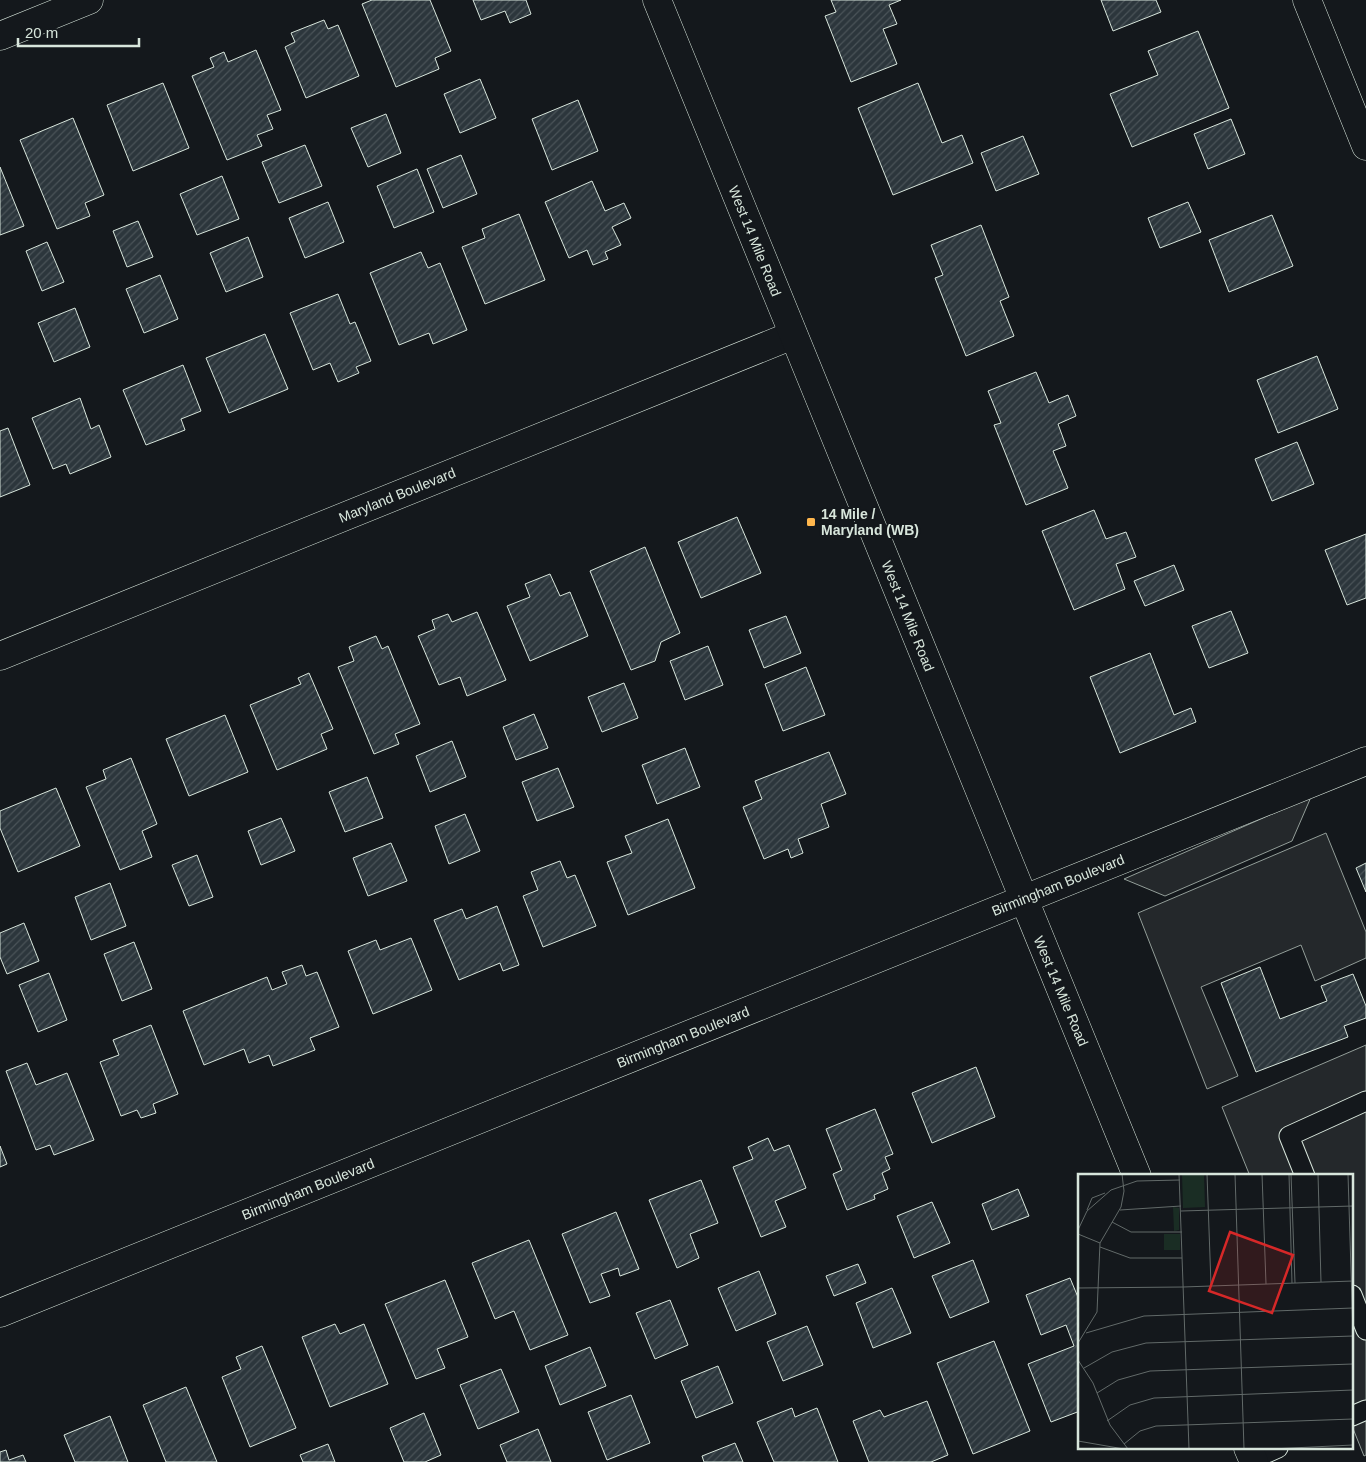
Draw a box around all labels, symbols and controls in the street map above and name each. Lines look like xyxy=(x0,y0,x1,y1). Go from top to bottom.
scale bar xyxy=(18,15,139,47)
text: 20 m xyxy=(25,24,58,41)
street label: West 14 Mile Road xyxy=(725,183,785,299)
street label: Maryland Boulevard xyxy=(336,464,458,526)
place label: 14 Mile / Maryland (WB) xyxy=(821,506,919,538)
marker: 14 Mile / Maryland (WB) xyxy=(805,516,817,528)
street label: West 14 Mile Road xyxy=(878,558,938,674)
street label: Birmingham Boulevard xyxy=(989,851,1127,919)
street label: West 14 Mile Road xyxy=(1031,934,1091,1048)
street label: Birmingham Boulevard xyxy=(614,1003,752,1071)
street label: Birmingham Boulevard xyxy=(239,1155,377,1223)
inset map xyxy=(1078,1174,1354,1450)

